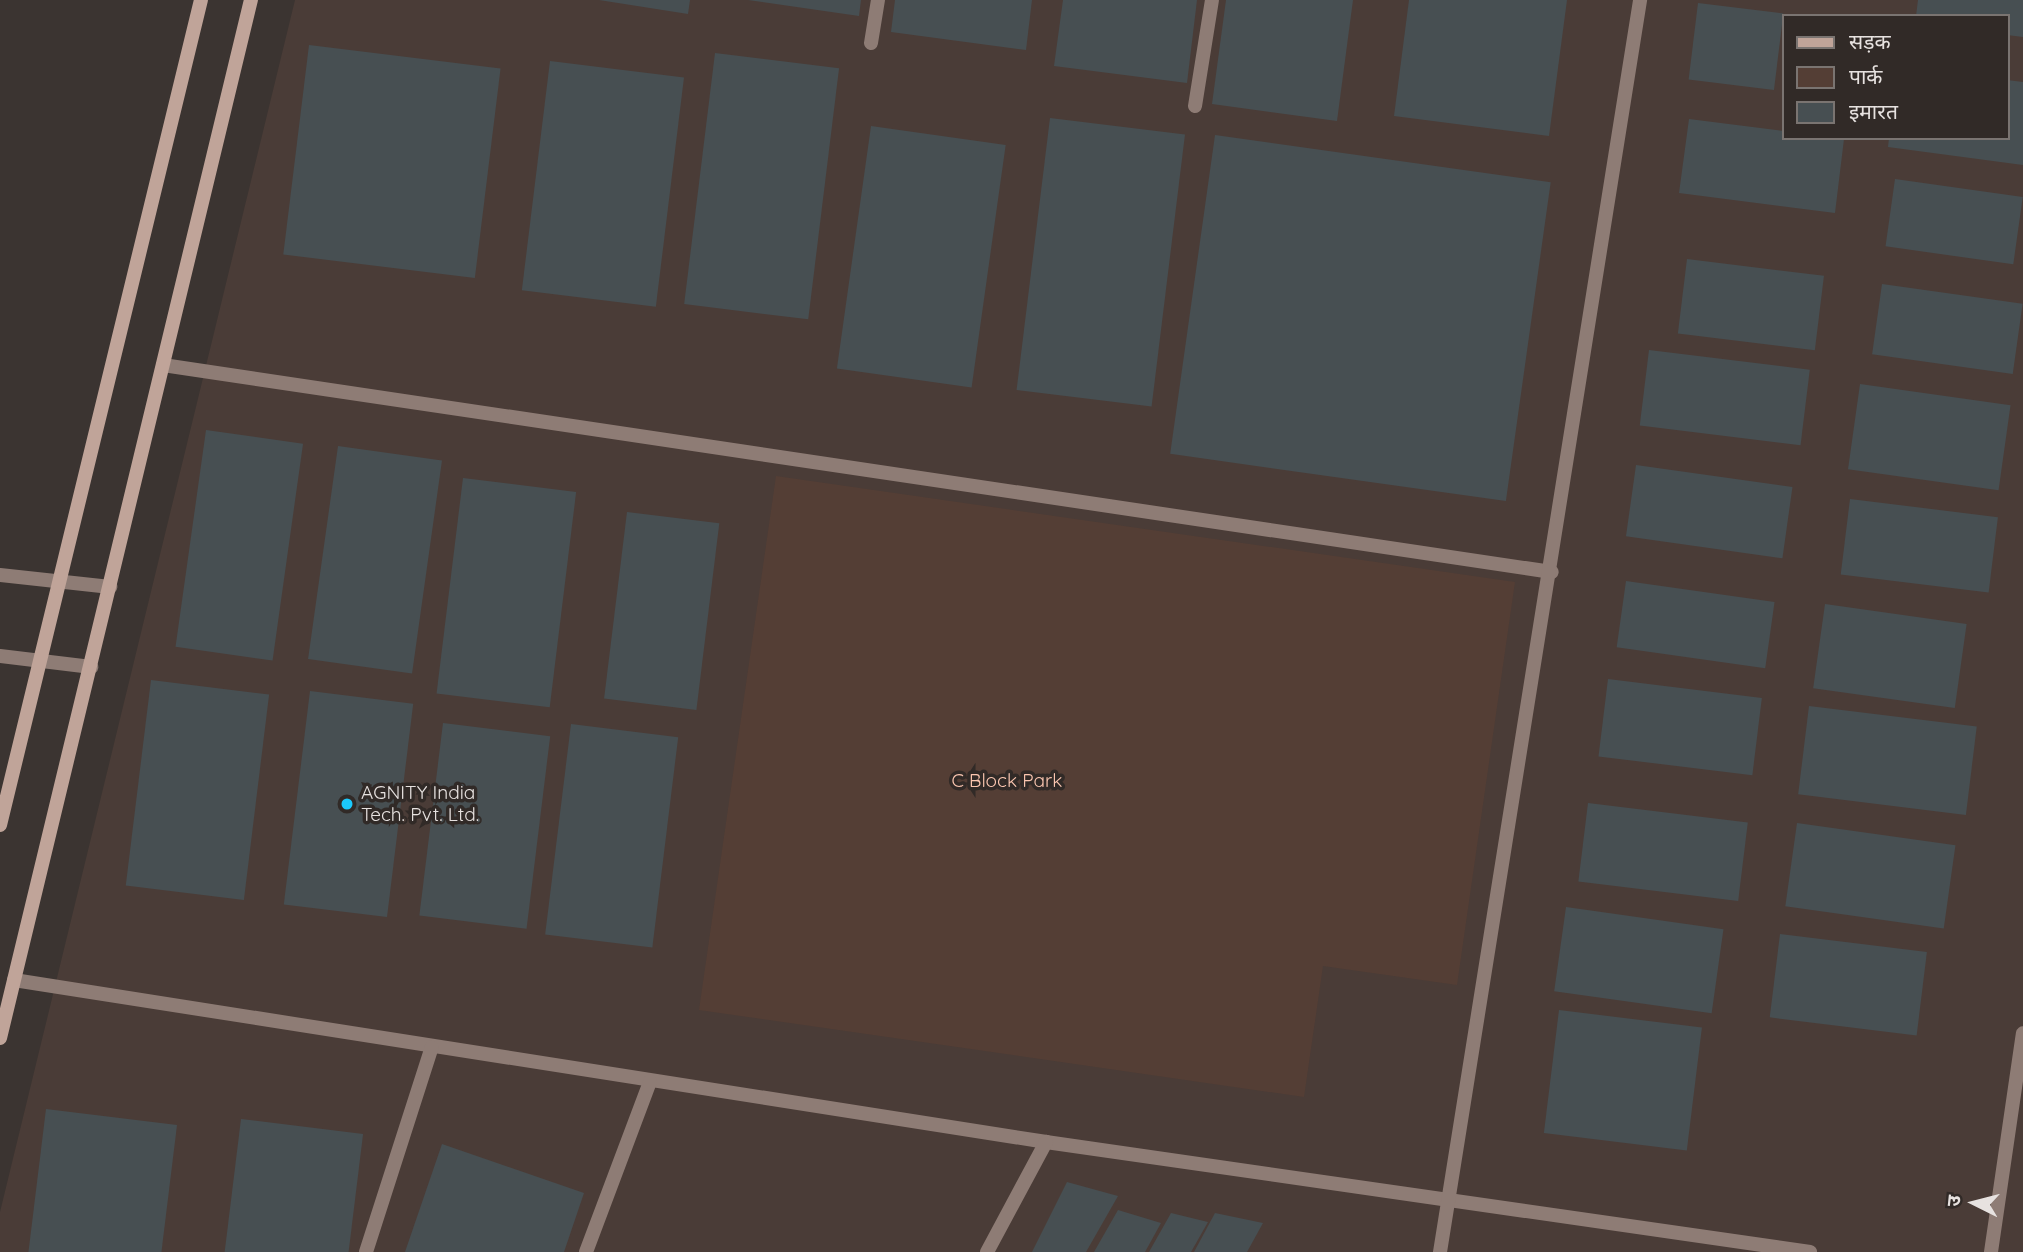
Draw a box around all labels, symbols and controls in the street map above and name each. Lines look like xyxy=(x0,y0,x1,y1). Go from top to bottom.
legend xyxy=(1782,14,2009,140)
text: सड़क xyxy=(1849,28,1891,54)
text: पार्क xyxy=(1849,63,1883,89)
text: इमारत xyxy=(1849,98,1898,124)
park label: C Block Park xyxy=(952,770,1062,792)
place label: AGNITY India Tech. Pvt. Ltd. xyxy=(361,782,479,826)
marker: AGNITY India Tech. Pvt. Ltd. xyxy=(339,796,355,812)
north arrow xyxy=(1939,1168,2009,1238)
text: उ xyxy=(1941,1194,1966,1208)

